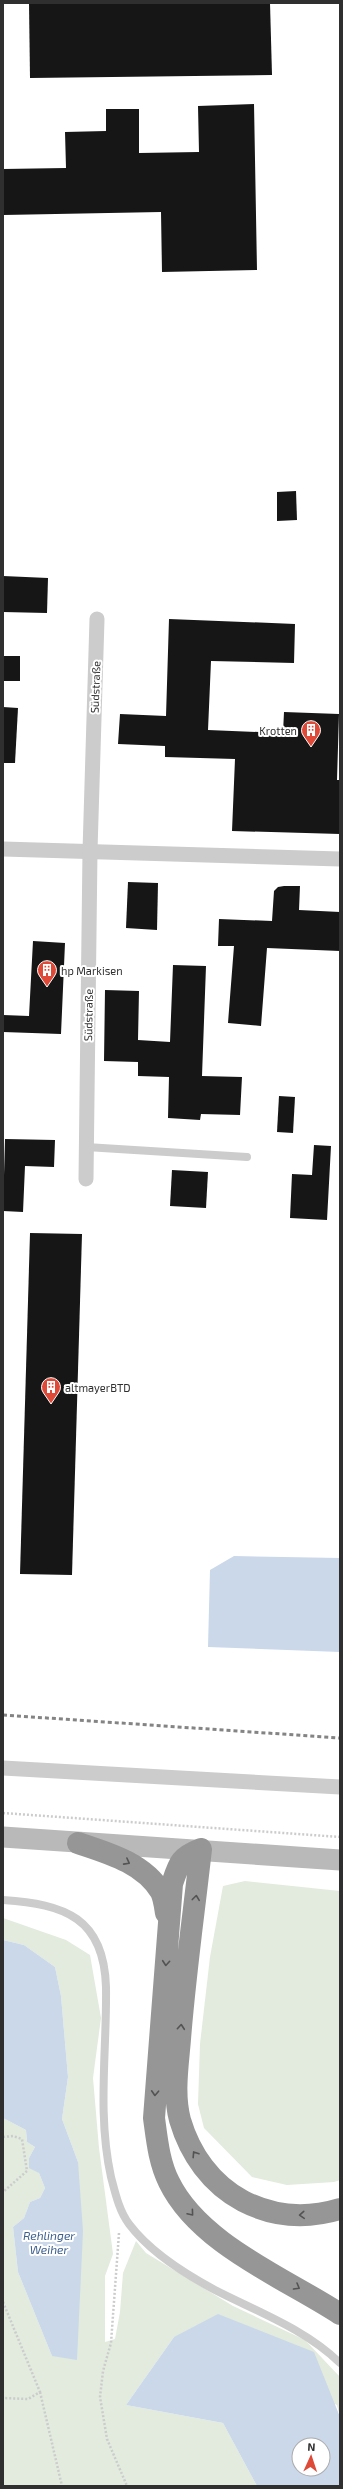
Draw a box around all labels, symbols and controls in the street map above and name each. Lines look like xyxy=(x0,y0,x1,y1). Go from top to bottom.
street label: Südstraße xyxy=(88,661,102,713)
building icon: Krotten xyxy=(300,719,322,747)
place label: Krotten xyxy=(259,724,297,737)
building icon: hp Markisen xyxy=(36,959,58,987)
place label: hp Markisen xyxy=(61,964,123,977)
street label: Südstraße xyxy=(81,989,95,1041)
building icon: altmayerBTD xyxy=(40,1376,62,1404)
place label: altmayerBTD xyxy=(65,1381,131,1394)
one-way arrow xyxy=(123,1857,131,1865)
one-way arrow xyxy=(191,1895,200,1901)
one-way arrow xyxy=(161,1960,170,1966)
one-way arrow xyxy=(176,2024,185,2030)
one-way arrow xyxy=(151,2090,159,2096)
one-way arrow xyxy=(192,2151,199,2158)
one-way arrow xyxy=(186,2209,193,2216)
one-way arrow xyxy=(299,2211,305,2220)
water label: Rehlinger Weiher xyxy=(23,2228,75,2256)
one-way arrow xyxy=(293,2282,300,2289)
north arrow xyxy=(291,2437,331,2477)
text: N xyxy=(307,2440,316,2453)

